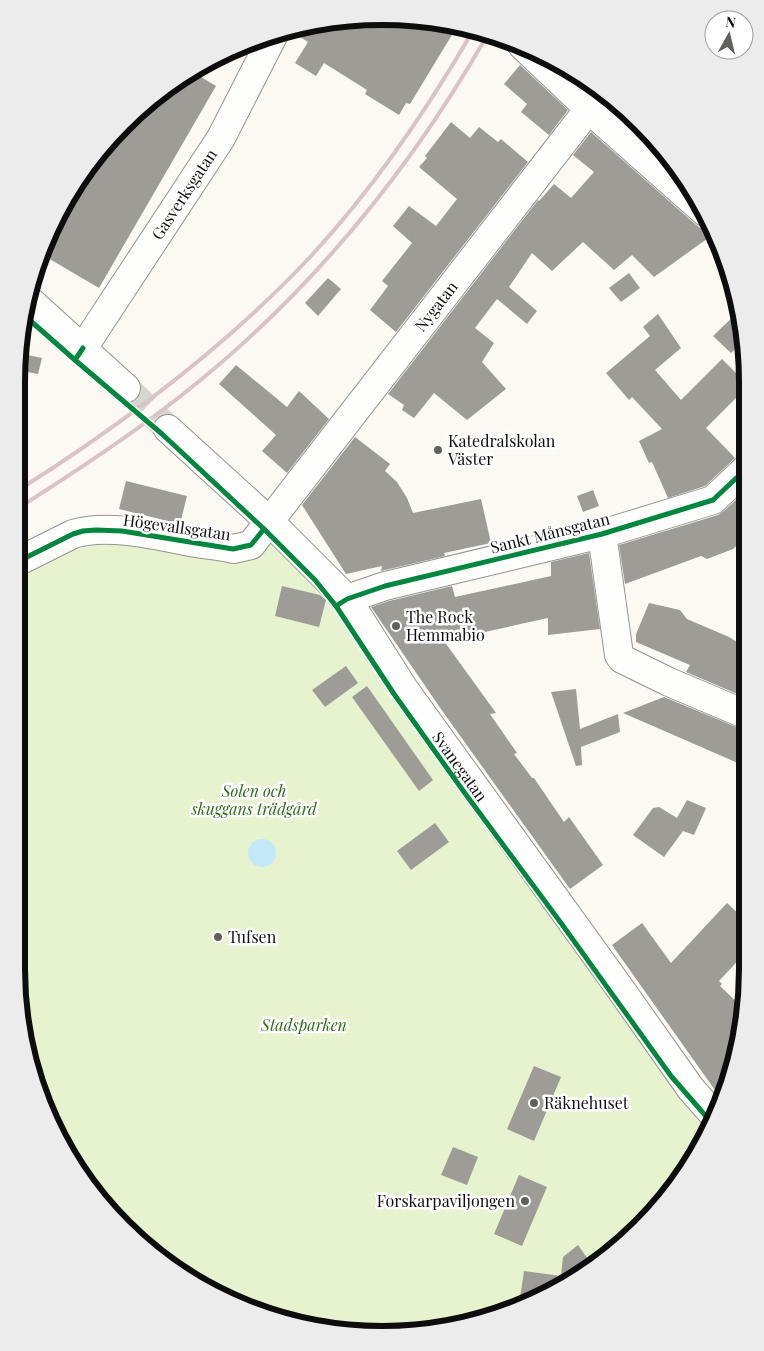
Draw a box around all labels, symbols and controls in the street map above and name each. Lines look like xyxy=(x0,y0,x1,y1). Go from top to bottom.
north arrow xyxy=(704,10,754,60)
text: N xyxy=(725,12,737,32)
street label: Gasverksgatan xyxy=(146,144,221,243)
street label: Nygatan xyxy=(409,276,462,336)
place label: Katedralskolan Väster xyxy=(447,430,556,469)
marker: Katedralskolan Väster xyxy=(432,444,444,456)
street label: Sankt Månsgatan xyxy=(488,507,612,557)
street label: Högevallsgatan xyxy=(122,509,233,545)
place label: The Rock Hemmabio xyxy=(406,606,485,645)
marker: The Rock Hemmabio xyxy=(390,620,402,632)
street label: Svanegatan xyxy=(428,727,493,806)
park label: Solen och skuggans trädgård xyxy=(190,780,318,819)
place label: Tufsen xyxy=(228,926,277,947)
marker: Tufsen xyxy=(212,931,224,943)
park label: Stadsparken xyxy=(260,1014,347,1035)
place label: Räknehuset xyxy=(544,1092,629,1113)
marker: Räknehuset xyxy=(528,1097,540,1109)
place label: Forskarpaviljongen xyxy=(377,1190,515,1211)
marker: Forskarpaviljongen xyxy=(519,1195,531,1207)

